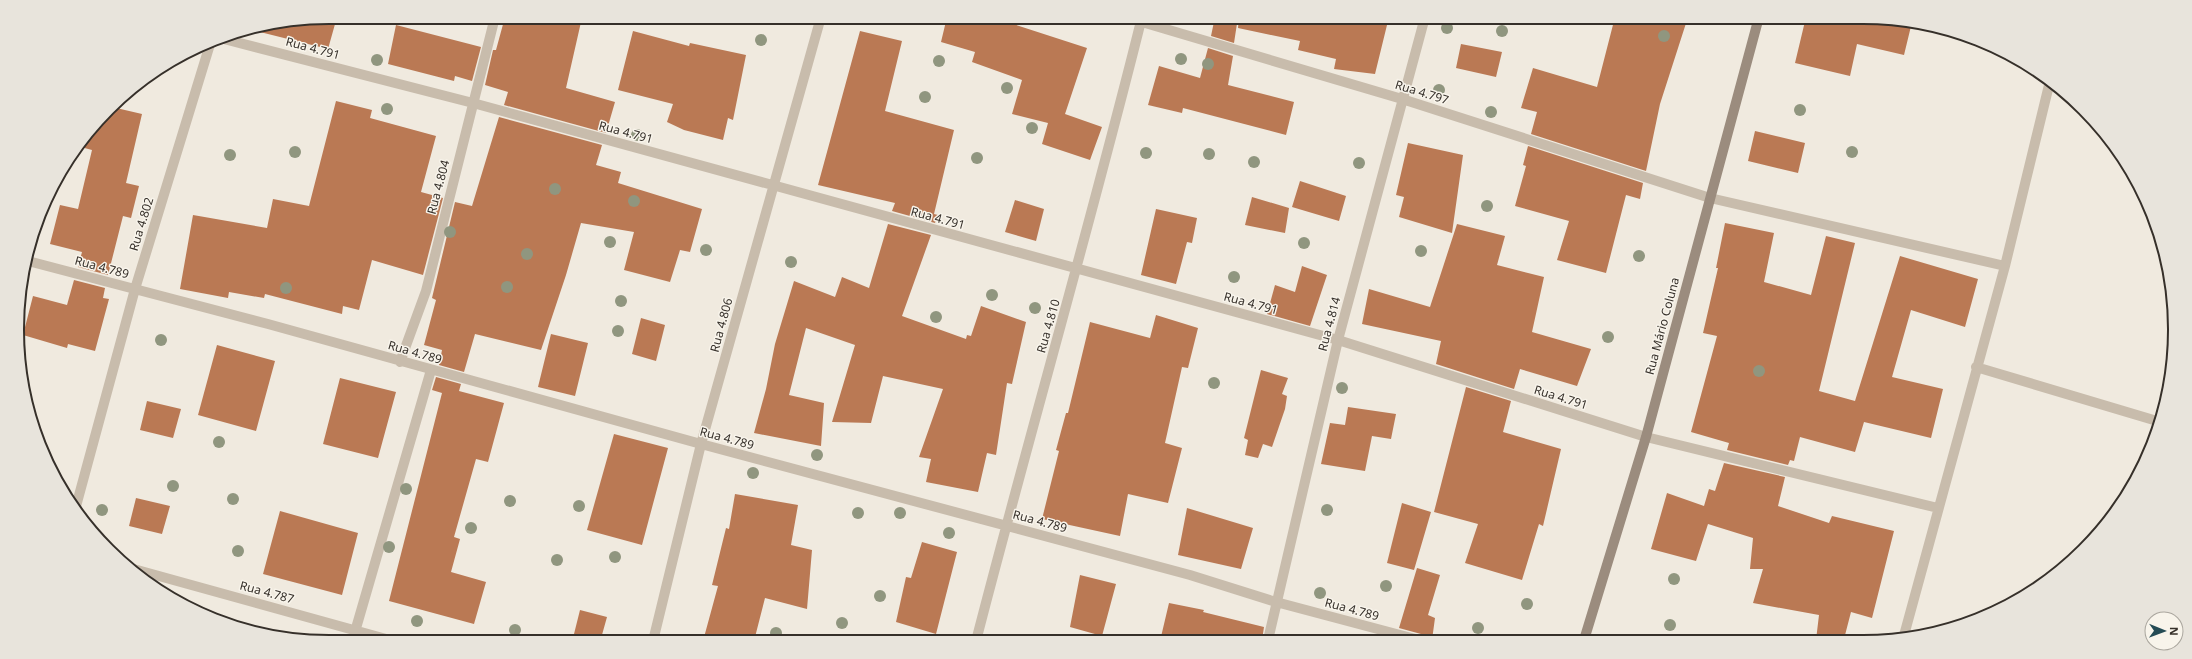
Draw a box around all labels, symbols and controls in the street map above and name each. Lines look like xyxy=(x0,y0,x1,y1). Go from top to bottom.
street label: Rua 4.791 xyxy=(284,33,342,63)
street label: Rua 4.797 xyxy=(1393,76,1451,108)
street label: Rua 4.791 xyxy=(597,117,655,147)
street label: Rua 4.804 xyxy=(423,158,453,216)
street label: Rua 4.802 xyxy=(125,195,157,253)
street label: Rua 4.791 xyxy=(909,203,967,233)
street label: Rua 4.789 xyxy=(73,252,131,282)
street label: Rua Mário Coluna xyxy=(1641,275,1683,377)
street label: Rua 4.791 xyxy=(1222,288,1280,318)
street label: Rua 4.814 xyxy=(1314,295,1344,353)
street label: Rua 4.806 xyxy=(706,296,736,354)
street label: Rua 4.810 xyxy=(1032,297,1064,355)
street label: Rua 4.789 xyxy=(386,336,444,368)
street label: Rua 4.791 xyxy=(1532,381,1590,413)
street label: Rua 4.789 xyxy=(698,423,756,453)
street label: Rua 4.789 xyxy=(1011,506,1069,536)
street label: Rua 4.787 xyxy=(238,577,296,607)
street label: Rua 4.789 xyxy=(1323,594,1381,624)
north arrow xyxy=(2144,611,2184,651)
text: N xyxy=(2167,627,2182,636)

